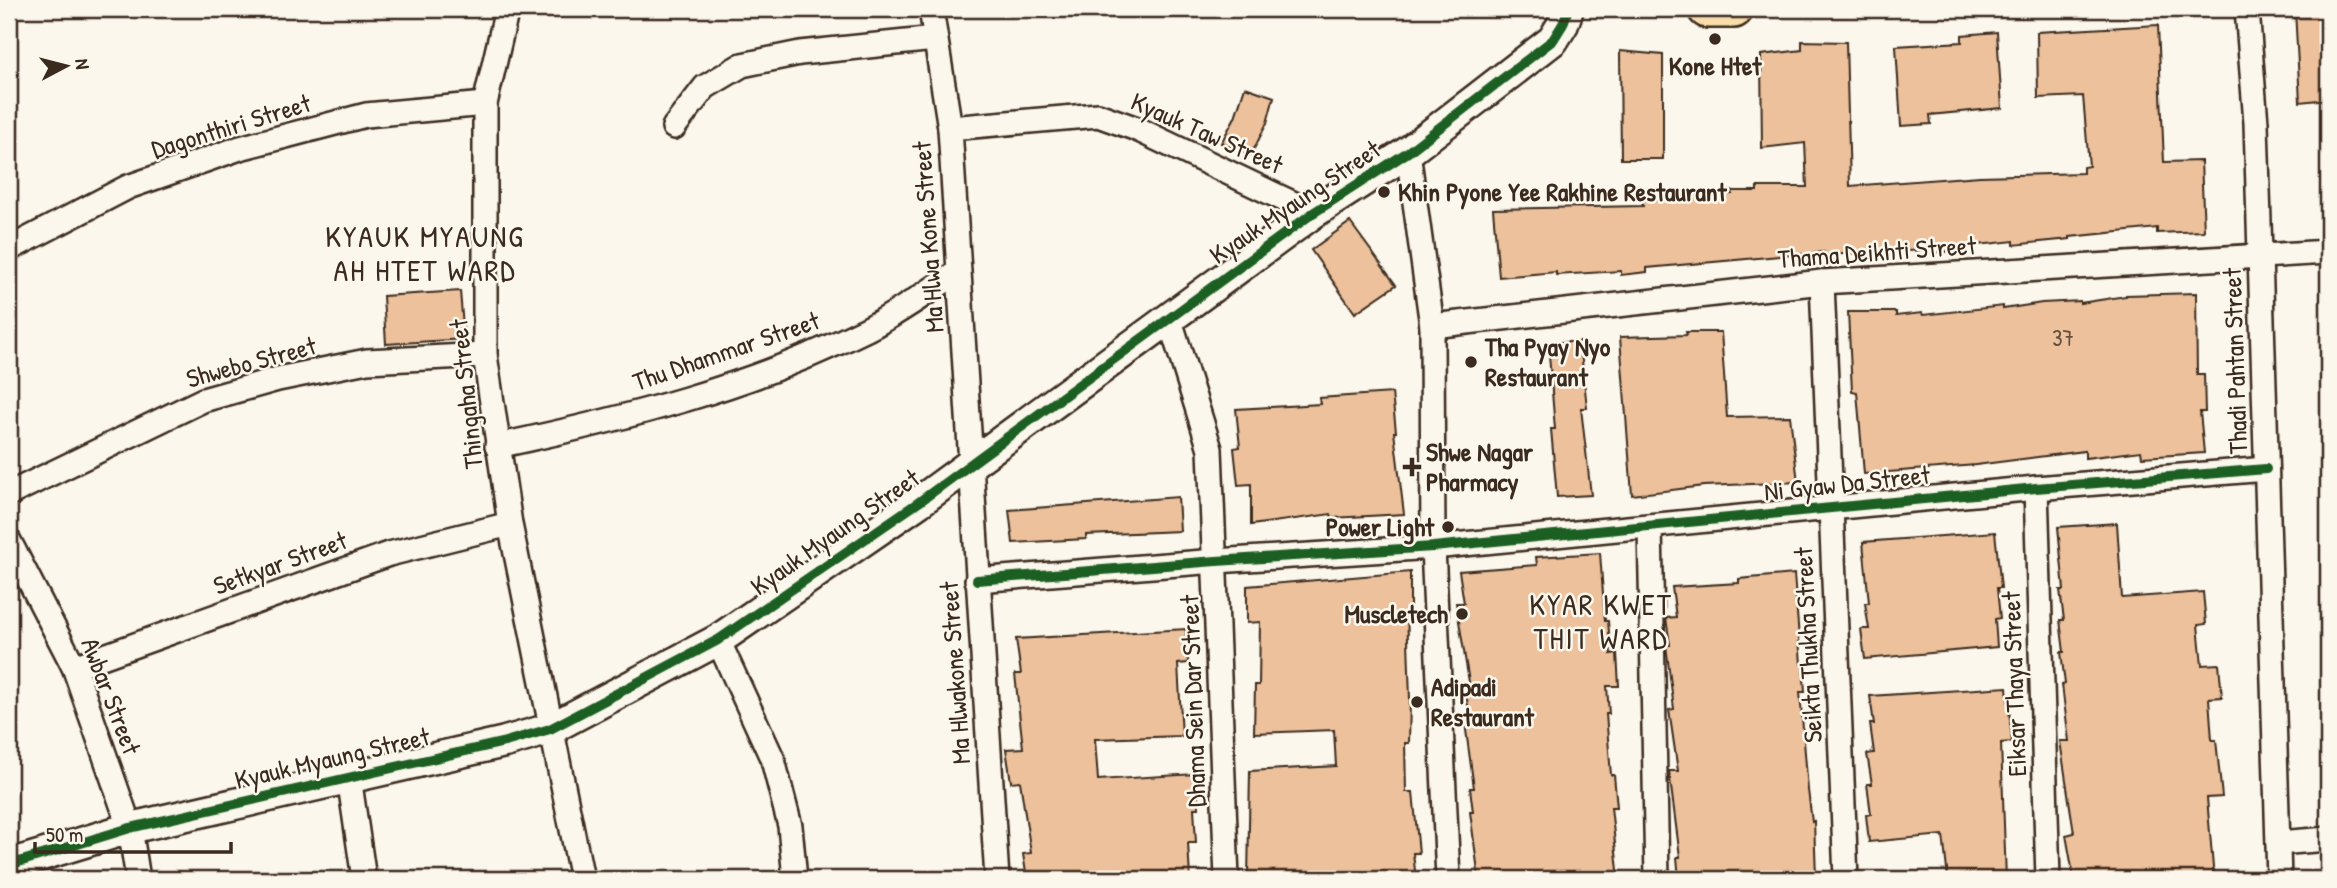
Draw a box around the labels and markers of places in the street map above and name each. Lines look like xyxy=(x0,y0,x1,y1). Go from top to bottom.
marker: Kone Htet xyxy=(1707,31,1723,47)
place label: Kone Htet xyxy=(1669,48,1762,83)
place label: Khin Pyone Yee Rakhine Restaurant xyxy=(1398,174,1728,210)
marker: Khin Pyone Yee Rakhine Restaurant xyxy=(1376,184,1392,200)
place label: Tha Pyay Nyo Restaurant xyxy=(1484,329,1611,394)
marker: Tha Pyay Nyo Restaurant xyxy=(1463,354,1479,370)
place label: Shwe Nagar Pharmacy xyxy=(1426,434,1534,500)
marker: Shwe Nagar Pharmacy xyxy=(1404,459,1420,475)
place label: Power Light xyxy=(1326,509,1435,545)
marker: Power Light xyxy=(1440,519,1456,535)
place label: Muscletech xyxy=(1344,596,1448,631)
marker: Muscletech xyxy=(1454,606,1470,622)
place label: Adipadi Restaurant xyxy=(1431,669,1535,734)
marker: Adipadi Restaurant xyxy=(1409,694,1425,710)

